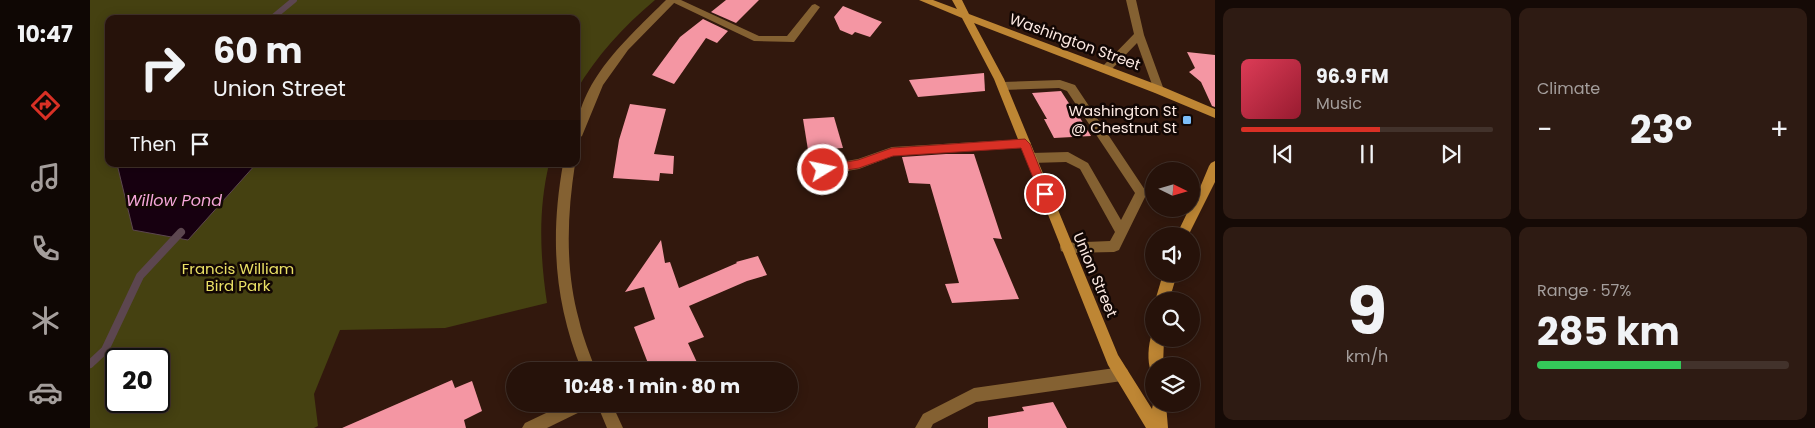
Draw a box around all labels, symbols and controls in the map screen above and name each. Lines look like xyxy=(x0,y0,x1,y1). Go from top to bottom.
street label: Washington Street xyxy=(1007,8,1144,75)
text: 10:47 xyxy=(17,19,73,50)
text: 60 m xyxy=(213,26,303,75)
icon: right xyxy=(130,35,195,100)
text: 96.9 FM xyxy=(1316,63,1389,90)
text: Union Street xyxy=(213,73,346,104)
text: Climate xyxy=(1537,77,1600,100)
icon: directions xyxy=(28,88,63,123)
text: Music xyxy=(1316,92,1362,115)
place label: Washington St @ Chestnut St xyxy=(1068,100,1177,138)
text: 23° xyxy=(1630,103,1692,156)
text: − xyxy=(1537,110,1552,149)
text: + xyxy=(1770,110,1789,149)
marker: Washington St @ Chestnut St xyxy=(1181,114,1193,126)
icon: arrive xyxy=(186,130,214,158)
text: Then xyxy=(130,131,176,158)
icon: previous xyxy=(1269,140,1297,168)
icon: pause xyxy=(1353,140,1381,168)
icon: next xyxy=(1437,140,1465,168)
position arrow xyxy=(796,143,848,195)
icon: music xyxy=(28,160,63,195)
north arrow xyxy=(1145,162,1200,218)
map controls xyxy=(1145,162,1200,412)
pin xyxy=(1024,173,1066,215)
icon: arrive xyxy=(1031,180,1059,208)
water label: Willow Pond xyxy=(126,189,222,212)
button: sound xyxy=(1145,227,1200,282)
street label: Union Street xyxy=(1068,229,1123,321)
icon: phone xyxy=(28,231,63,266)
park label: Francis William Bird Park xyxy=(182,258,294,296)
text: 9 xyxy=(1347,266,1387,357)
text: Range · 57% xyxy=(1537,279,1631,302)
button: search xyxy=(1145,292,1200,347)
icon: climate xyxy=(28,303,63,338)
text: 285 km xyxy=(1537,305,1680,358)
text: km/h xyxy=(1346,345,1388,368)
speed limit sign: 20 xyxy=(105,348,170,413)
button: layers xyxy=(1145,357,1200,412)
text: 10:48 · 1 min · 80 m xyxy=(564,373,740,400)
icon: car xyxy=(28,375,63,410)

